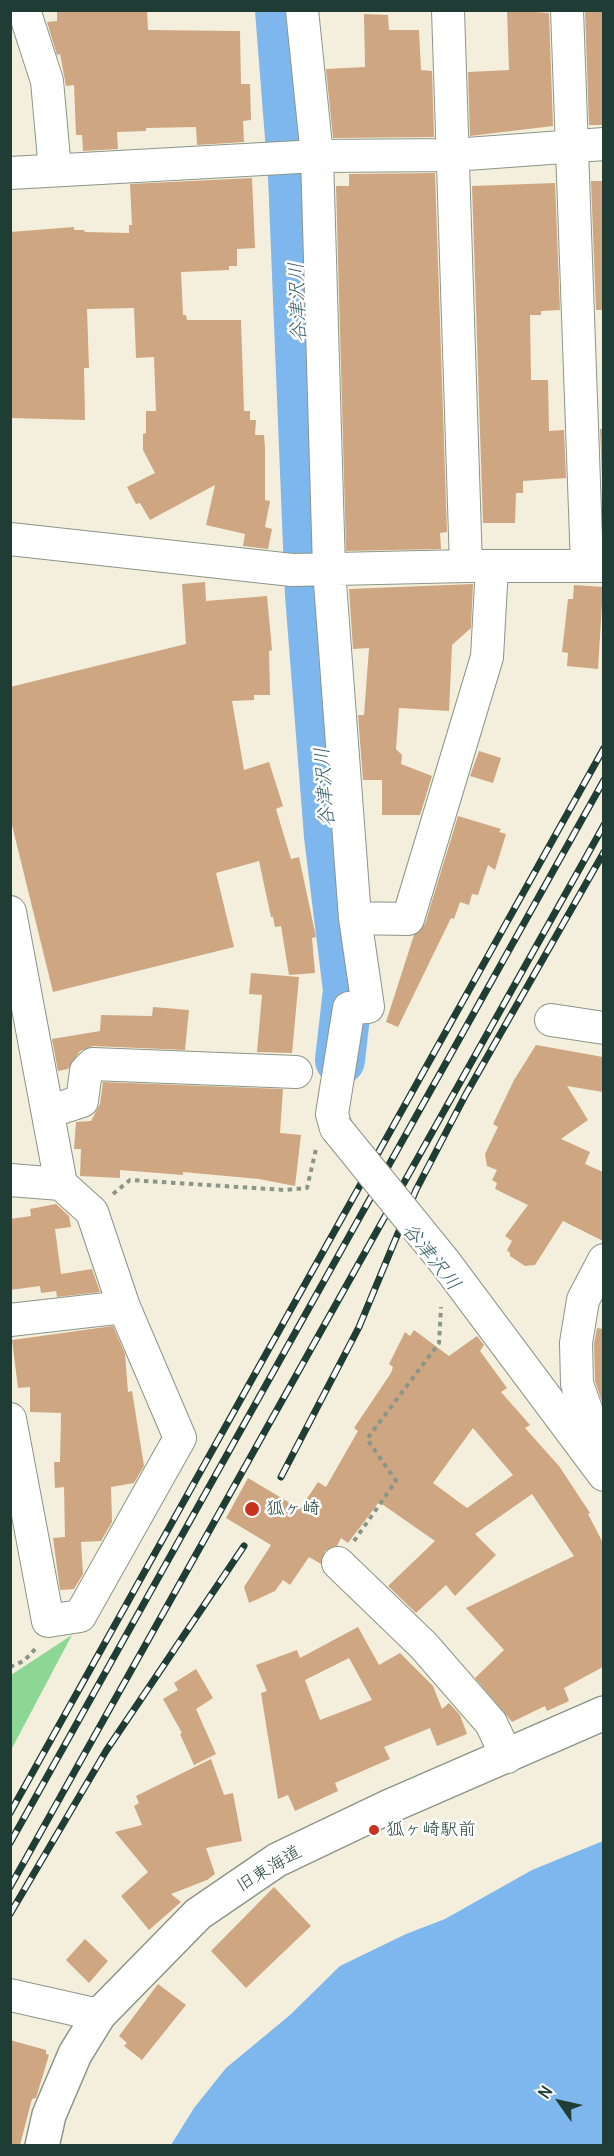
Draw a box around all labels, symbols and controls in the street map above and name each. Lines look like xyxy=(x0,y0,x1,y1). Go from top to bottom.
water label: 谷津沢川 xyxy=(285,262,311,342)
water label: 谷津沢川 xyxy=(310,746,340,828)
water label: 谷津沢川 xyxy=(397,1218,465,1296)
place label: 狐ヶ崎 xyxy=(266,1498,320,1520)
marker: 狐ヶ崎 xyxy=(243,1500,261,1518)
place label: 狐ヶ崎駅前 xyxy=(386,1819,476,1841)
marker: 狐ヶ崎駅前 xyxy=(367,1823,381,1837)
street label: 旧東海道 xyxy=(233,1841,305,1897)
north arrow xyxy=(530,2072,590,2132)
text: N xyxy=(534,2082,556,2102)

